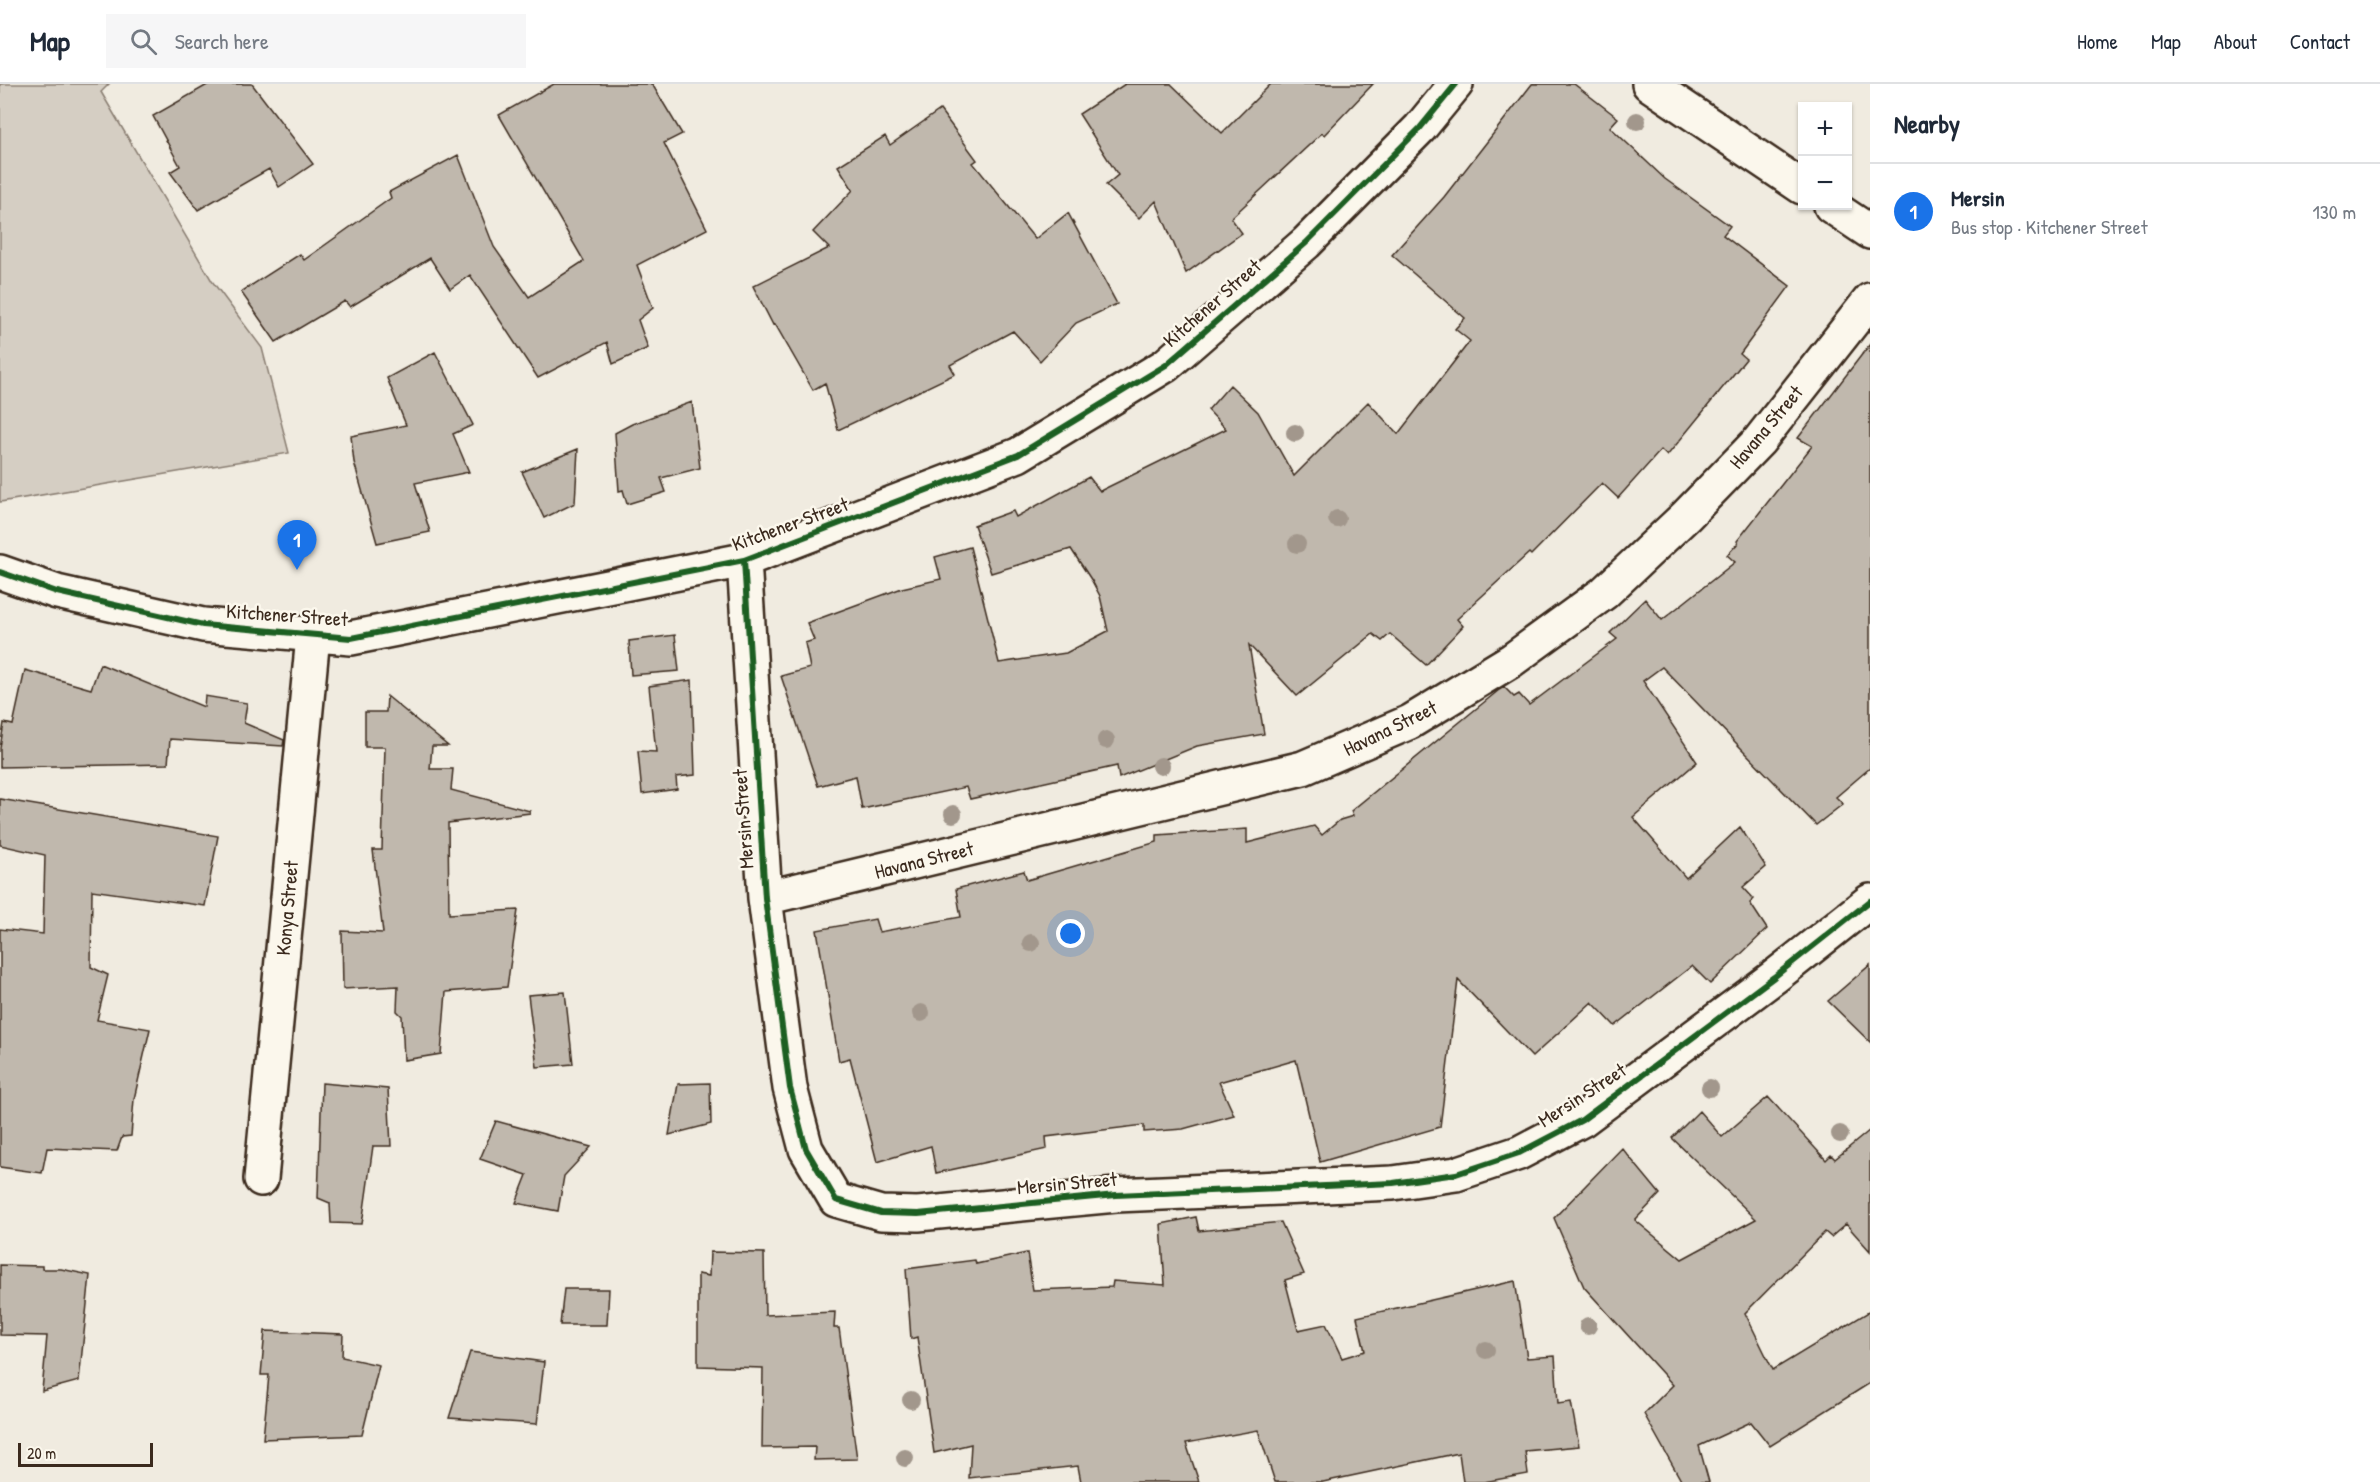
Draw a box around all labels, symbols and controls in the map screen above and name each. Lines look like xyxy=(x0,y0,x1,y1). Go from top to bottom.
search box xyxy=(106,14,526,68)
text: Map xyxy=(30,22,70,60)
icon: search xyxy=(127,25,160,58)
text: Search here xyxy=(175,26,269,56)
text: Home xyxy=(2077,27,2118,56)
text: Map xyxy=(2151,27,2181,56)
text: About xyxy=(2214,27,2257,56)
text: Contact xyxy=(2290,27,2350,56)
map controls xyxy=(1798,102,1852,210)
button: + xyxy=(1798,102,1852,156)
text: Nearby xyxy=(1894,106,1960,141)
button: − xyxy=(1798,156,1852,210)
text: Mersin xyxy=(1951,183,2005,213)
text: 1 xyxy=(1910,198,1917,225)
text: 130 m xyxy=(2313,198,2356,225)
text: Bus stop · Kitchener Street xyxy=(1951,213,2148,240)
street label: Kitchener Street xyxy=(1157,252,1267,353)
street label: Havana Street xyxy=(1723,378,1809,474)
street label: Kitchener Street xyxy=(728,490,853,557)
pin: 1 xyxy=(278,520,316,570)
street label: Kitchener Street xyxy=(225,597,350,632)
street label: Havana Street xyxy=(1338,693,1442,762)
street label: Mersin Street xyxy=(725,767,759,870)
street label: Havana Street xyxy=(872,834,977,885)
street label: Konya Street xyxy=(269,858,304,956)
your location xyxy=(1056,919,1085,948)
street label: Mersin Street xyxy=(1532,1055,1632,1133)
street label: Mersin Street xyxy=(1016,1165,1119,1200)
scale bar xyxy=(18,1440,153,1468)
text: 20 m xyxy=(27,1442,56,1464)

